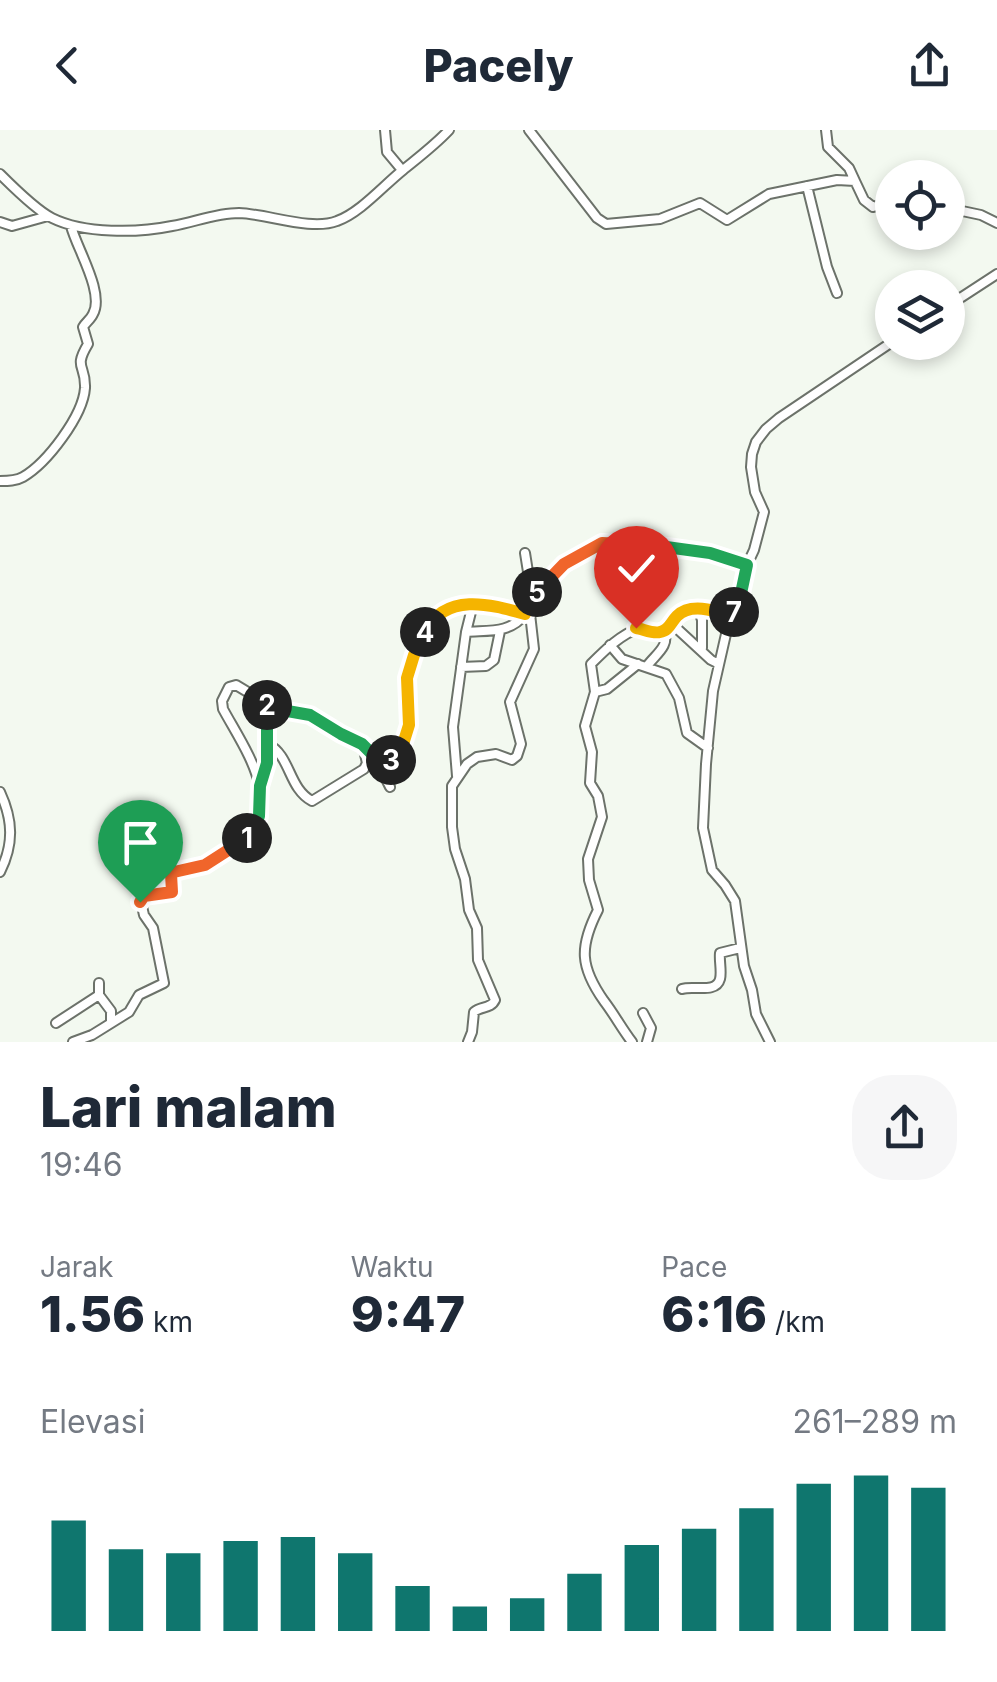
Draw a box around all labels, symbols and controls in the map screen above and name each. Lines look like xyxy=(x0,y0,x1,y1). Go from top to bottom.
icon: back xyxy=(40,38,95,93)
text: Pacely xyxy=(424,38,573,93)
icon: share xyxy=(902,38,957,93)
map controls xyxy=(875,160,965,360)
button: locate xyxy=(875,160,965,250)
button: layers xyxy=(875,270,965,360)
pin xyxy=(594,526,679,629)
icon: check xyxy=(609,541,664,596)
pin: 5 xyxy=(512,567,562,617)
text: 5 xyxy=(528,575,546,609)
pin: 7 xyxy=(709,587,759,637)
text: 7 xyxy=(726,595,742,629)
pin: 4 xyxy=(400,607,450,657)
text: 4 xyxy=(416,615,434,649)
pin: 2 xyxy=(242,680,292,730)
text: 2 xyxy=(258,688,276,722)
pin: 3 xyxy=(366,735,416,785)
text: 3 xyxy=(382,743,400,777)
pin xyxy=(98,800,183,903)
pin: 1 xyxy=(222,813,272,863)
icon: arrive xyxy=(113,815,168,870)
text: 1 xyxy=(241,821,253,855)
text: Lari malam xyxy=(40,1074,337,1140)
button: share xyxy=(852,1075,957,1180)
text: 19:46 xyxy=(40,1145,123,1184)
text: Jarak xyxy=(40,1250,113,1284)
text: Waktu xyxy=(351,1250,434,1284)
text: Pace xyxy=(661,1250,727,1284)
text: 1.56 xyxy=(40,1284,145,1344)
text: 9:47 xyxy=(351,1284,465,1344)
text: 6:16 xyxy=(661,1284,767,1344)
text: km xyxy=(145,1305,193,1339)
text: /km xyxy=(767,1305,825,1339)
text: Elevasi xyxy=(40,1402,145,1441)
text: 261–289 m xyxy=(792,1402,957,1441)

